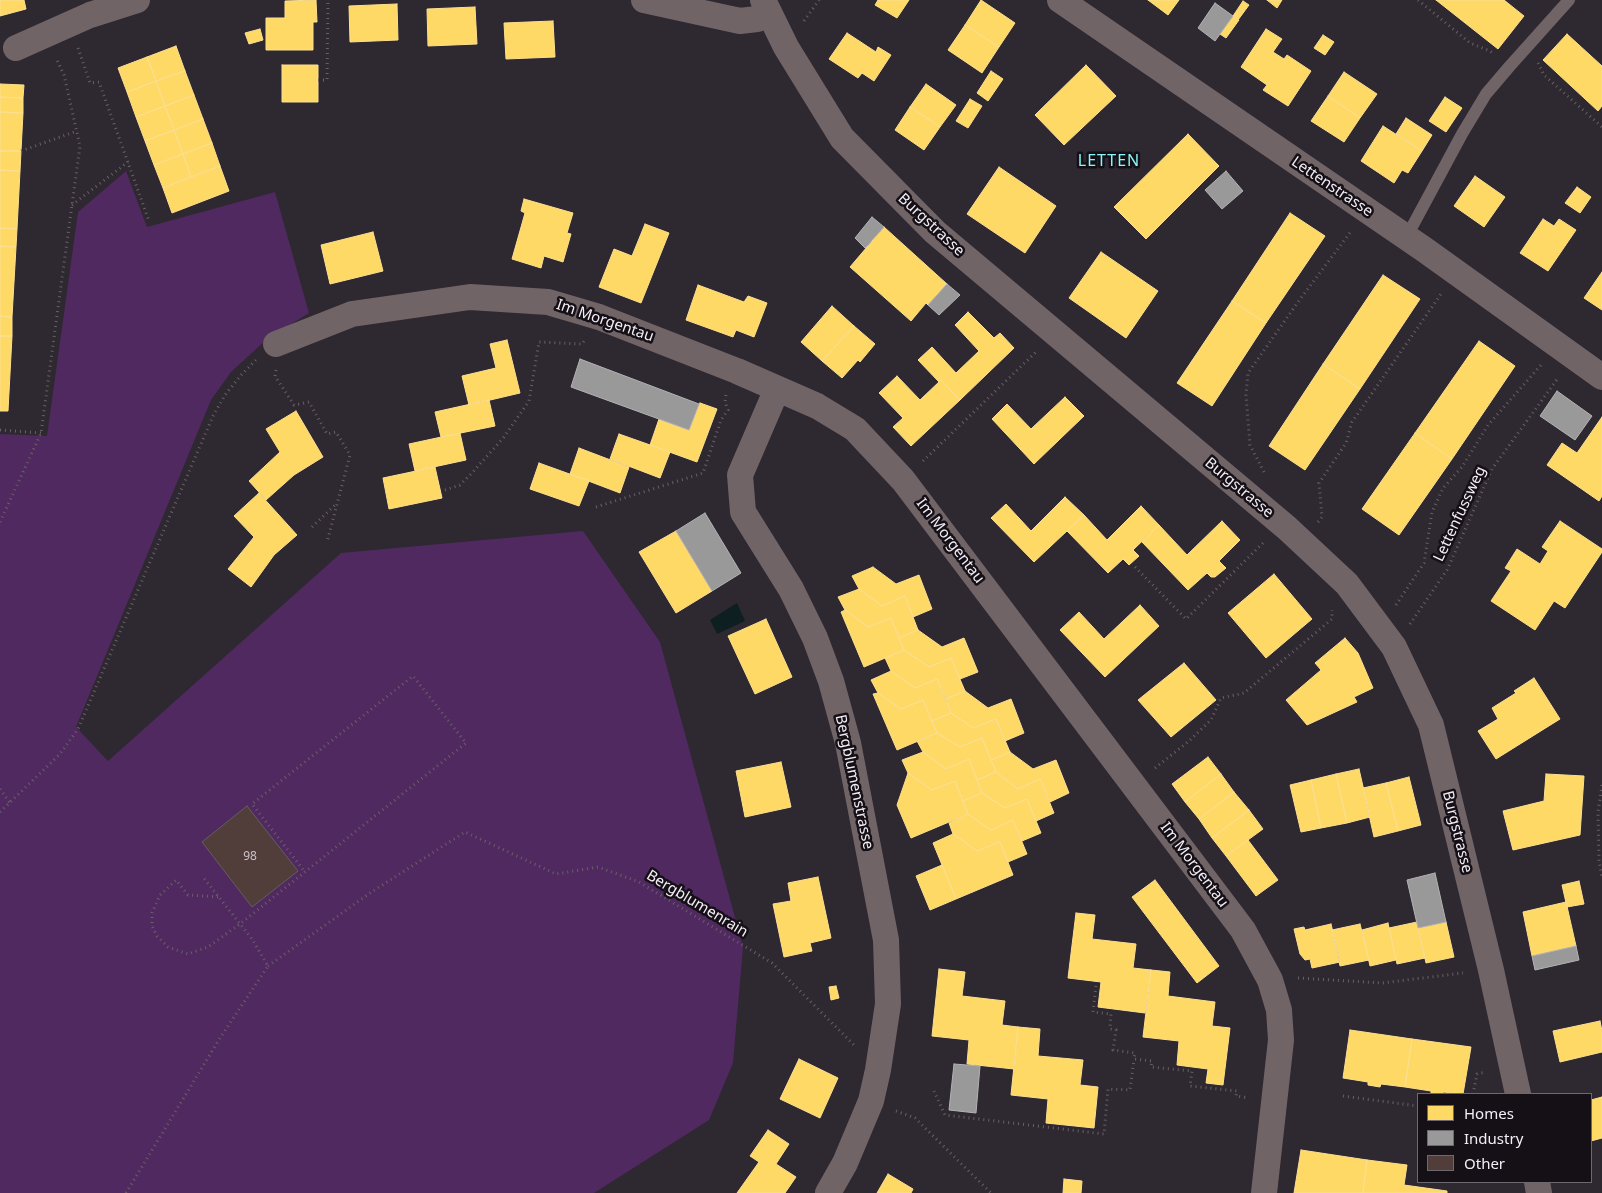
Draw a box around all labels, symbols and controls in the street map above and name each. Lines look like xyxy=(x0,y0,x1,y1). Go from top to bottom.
district label: LETTEN xyxy=(1077,151,1141,171)
street label: Lettenstrasse xyxy=(1288,153,1376,221)
street label: Burgstrasse xyxy=(894,190,968,260)
street label: Im Morgentau xyxy=(554,296,656,346)
street label: Burgstrasse xyxy=(1201,454,1277,522)
street label: Lettenfussweg xyxy=(1430,463,1490,565)
street label: Im Morgentau xyxy=(912,495,988,587)
street label: Bergblumenstrasse xyxy=(831,713,877,851)
street label: Burgstrasse xyxy=(1438,789,1476,875)
street label: Im Morgentau xyxy=(1156,819,1232,911)
house number: 98 xyxy=(243,850,257,864)
street label: Bergblumenrain xyxy=(643,867,751,941)
legend xyxy=(1417,1093,1592,1183)
text: Homes xyxy=(1464,1103,1514,1123)
text: Industry xyxy=(1464,1128,1523,1148)
text: Other xyxy=(1464,1153,1505,1173)

